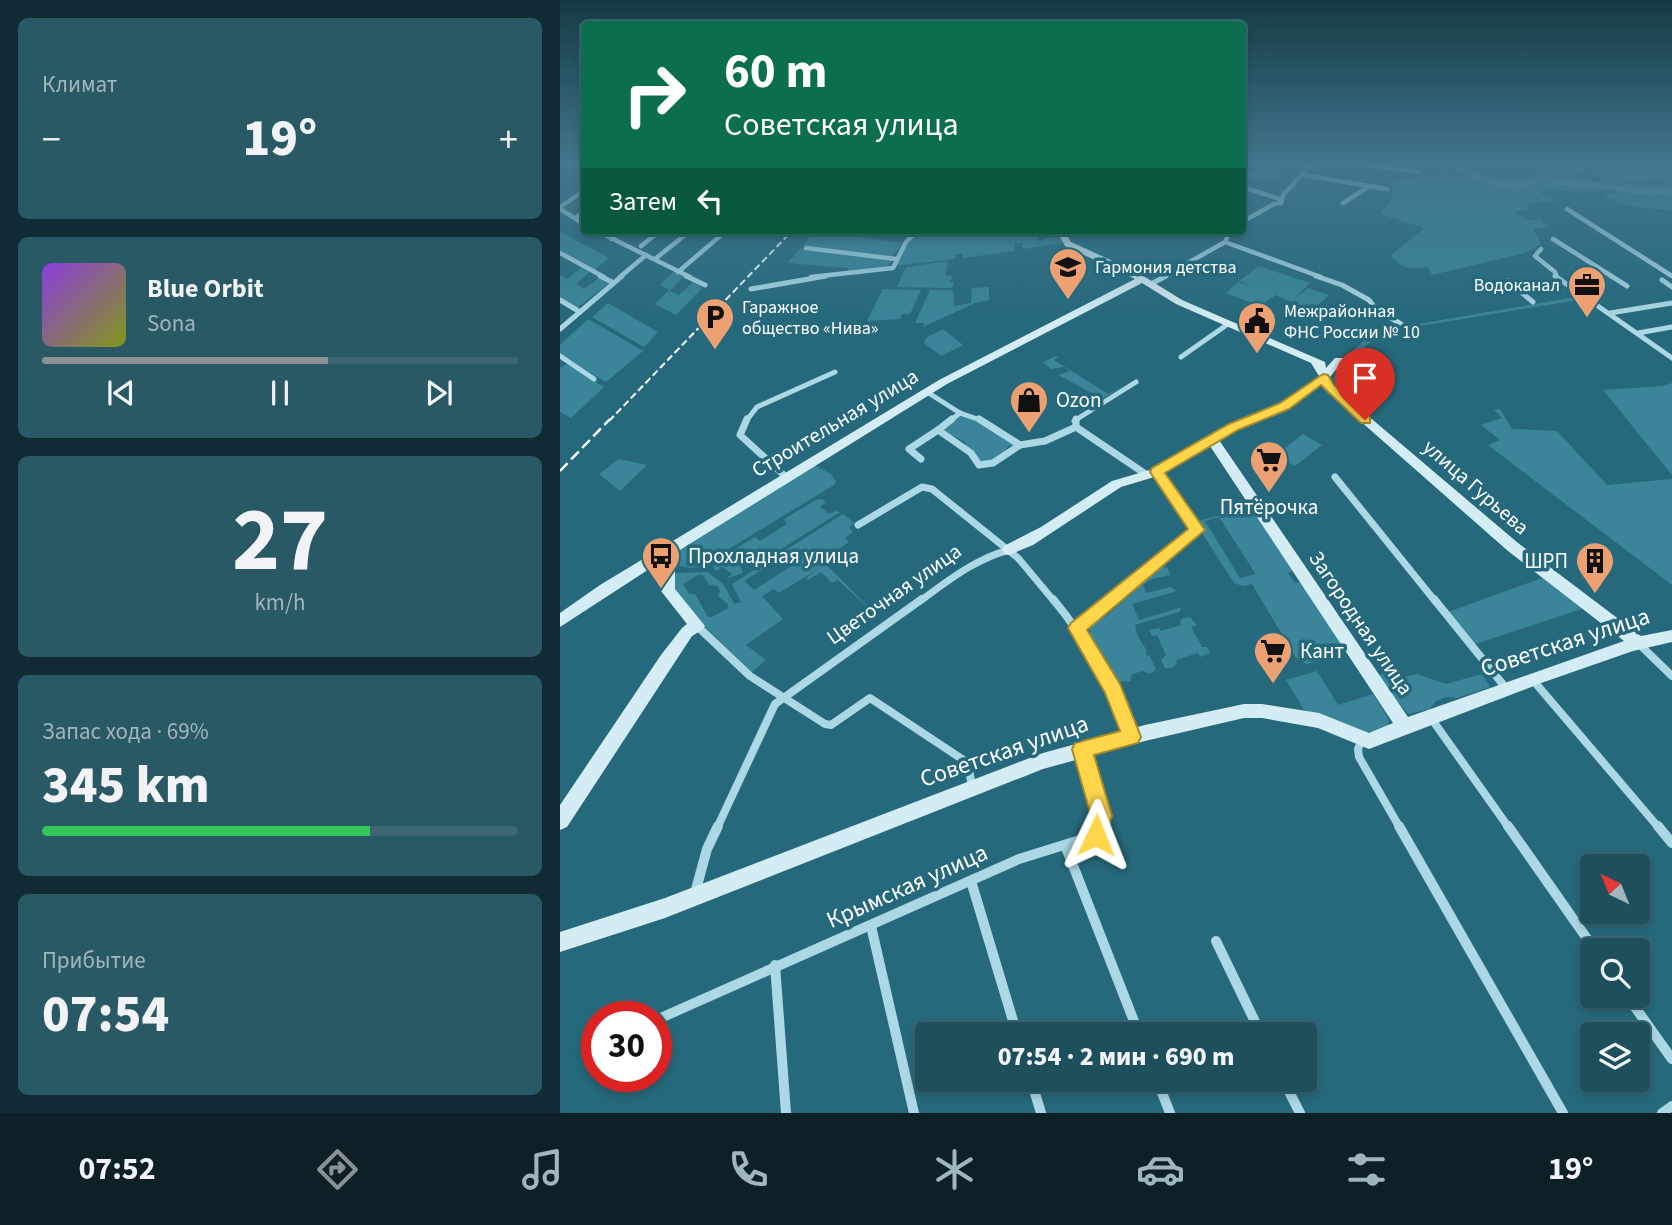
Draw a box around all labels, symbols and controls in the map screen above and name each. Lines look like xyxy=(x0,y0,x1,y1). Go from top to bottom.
text: 60 m xyxy=(724,37,828,107)
icon: right xyxy=(609,49,700,140)
text: Климат xyxy=(42,68,117,101)
text: 19° xyxy=(243,102,317,176)
text: Советская улица xyxy=(724,102,959,148)
text: − xyxy=(42,113,61,167)
text: + xyxy=(499,113,518,167)
icon: left xyxy=(691,182,729,220)
text: Затем xyxy=(609,183,677,220)
school or university icon: Гармония детства xyxy=(1047,246,1089,301)
place label: Гармония детства xyxy=(1095,255,1237,280)
office icon: Водоканал xyxy=(1566,264,1608,319)
text: Blue Orbit xyxy=(147,270,264,307)
place label: Водоканал xyxy=(1474,273,1560,298)
place label: Гаражное общество «Нива» xyxy=(742,295,879,341)
parking icon: Гаражное общество «Нива» xyxy=(694,296,736,351)
place label: Межрайонная ФНС России № 10 xyxy=(1284,299,1420,345)
public building icon: Межрайонная ФНС России № 10 xyxy=(1236,300,1278,355)
text: Sona xyxy=(147,307,196,340)
pin xyxy=(1335,348,1395,420)
icon: arrive xyxy=(1346,359,1384,397)
street label: Строительная улица xyxy=(746,361,924,485)
icon: previous xyxy=(102,374,140,412)
icon: pause xyxy=(261,374,299,412)
icon: next xyxy=(420,374,458,412)
shop icon: Ozon xyxy=(1008,379,1050,434)
place label: Ozon xyxy=(1056,385,1101,415)
street label: улица Гурьева xyxy=(1416,432,1536,542)
supermarket icon: Пятёрочка xyxy=(1248,439,1290,494)
text: 27 xyxy=(232,476,328,605)
place label: Пятёрочка xyxy=(1220,492,1318,522)
bus stop icon: Прохладная улица xyxy=(640,535,682,590)
street label: Цветочная улица xyxy=(820,536,968,652)
building icon: ШРП xyxy=(1574,540,1616,595)
place label: Прохладная улица xyxy=(688,541,859,571)
street label: Загородная улица xyxy=(1302,545,1420,701)
place label: ШРП xyxy=(1524,546,1568,576)
text: km/h xyxy=(254,586,306,619)
street label: Советская улица xyxy=(1476,599,1654,686)
supermarket icon: Кант xyxy=(1252,630,1294,685)
place label: Кант xyxy=(1300,636,1345,666)
street label: Советская улица xyxy=(915,706,1093,797)
text: Запас хода · 69% xyxy=(42,715,209,748)
text: 345 km xyxy=(42,749,210,823)
position arrow xyxy=(1059,798,1133,872)
street label: Крымская улица xyxy=(821,835,993,938)
north arrow xyxy=(1580,854,1650,924)
map controls xyxy=(1580,854,1650,1092)
button: search xyxy=(1580,938,1650,1008)
text: Прибытие xyxy=(42,944,146,977)
text: 07:54 xyxy=(42,978,169,1052)
speed limit sign: 30 xyxy=(581,1001,672,1092)
button: layers xyxy=(1580,1022,1650,1092)
text: 07:54 · 2 мин · 690 m xyxy=(998,1038,1234,1075)
icon: directions xyxy=(313,1145,362,1194)
icon: music xyxy=(518,1145,567,1194)
icon: phone xyxy=(724,1145,773,1194)
icon: climate xyxy=(930,1145,979,1194)
icon: car xyxy=(1136,1145,1185,1194)
icon: filters xyxy=(1342,1145,1391,1194)
text: 07:52 xyxy=(78,1146,156,1192)
text: 19° xyxy=(1548,1146,1593,1192)

